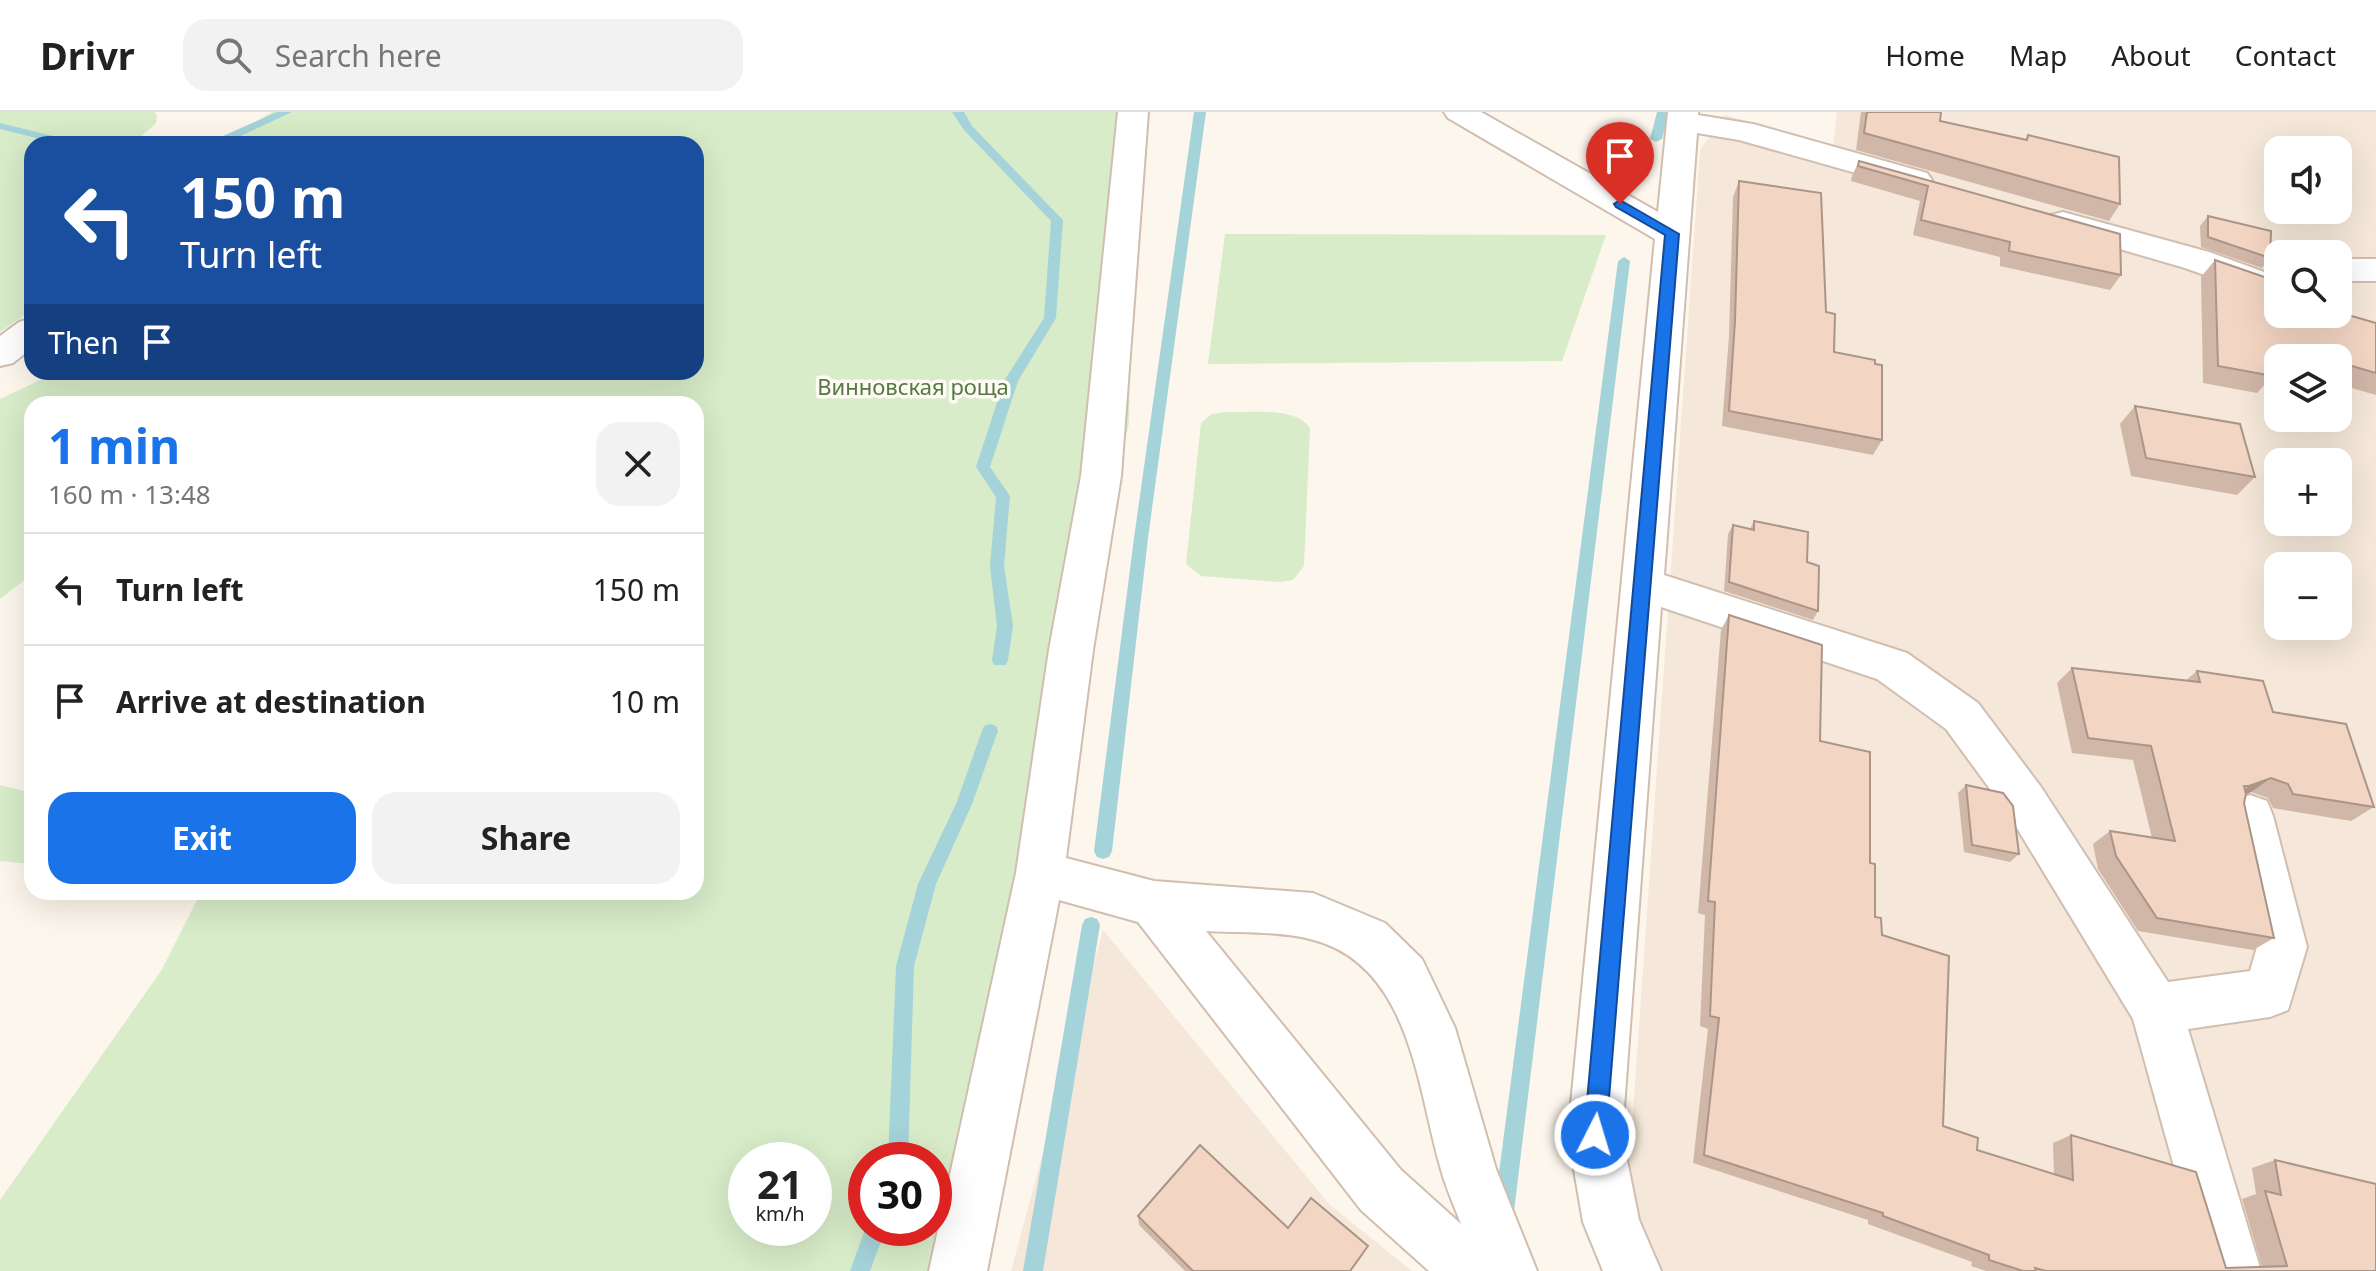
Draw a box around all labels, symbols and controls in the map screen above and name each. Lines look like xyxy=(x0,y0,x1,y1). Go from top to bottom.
search box xyxy=(183,19,743,91)
text: Drivr xyxy=(40,29,135,81)
icon: search xyxy=(211,33,255,77)
text: Search here xyxy=(275,35,442,76)
text: Home xyxy=(1885,36,1965,74)
text: Map xyxy=(2009,36,2067,74)
text: About xyxy=(2111,36,2191,74)
text: Contact xyxy=(2235,36,2336,74)
pin xyxy=(1586,122,1654,204)
icon: arrive xyxy=(1598,134,1642,178)
map controls xyxy=(2264,136,2352,640)
button: sound xyxy=(2264,136,2352,224)
text: 150 m xyxy=(180,158,345,234)
icon: left xyxy=(48,168,152,272)
text: Turn left xyxy=(180,230,322,279)
button: search xyxy=(2264,240,2352,328)
icon: arrive xyxy=(135,320,179,364)
text: Then xyxy=(48,322,119,363)
button: layers xyxy=(2264,344,2352,432)
park label: Винновская роща xyxy=(817,371,1009,401)
text: 1 min xyxy=(48,413,180,478)
button: close xyxy=(596,422,680,506)
button: + xyxy=(2264,448,2352,536)
text: 160 m · 13:48 xyxy=(48,476,211,512)
button: − xyxy=(2264,552,2352,640)
icon: left xyxy=(48,567,92,611)
text: Turn left xyxy=(116,569,244,610)
text: 150 m xyxy=(593,569,680,610)
icon: arrive xyxy=(48,679,92,723)
text: Arrive at destination xyxy=(116,681,426,722)
text: 10 m xyxy=(610,681,680,722)
button: Exit xyxy=(48,792,356,884)
button: Share xyxy=(372,792,680,884)
position arrow xyxy=(1553,1093,1637,1177)
speed limit sign: 30 xyxy=(848,1142,952,1246)
text: 21 xyxy=(757,1156,803,1211)
text: km/h xyxy=(755,1200,805,1227)

